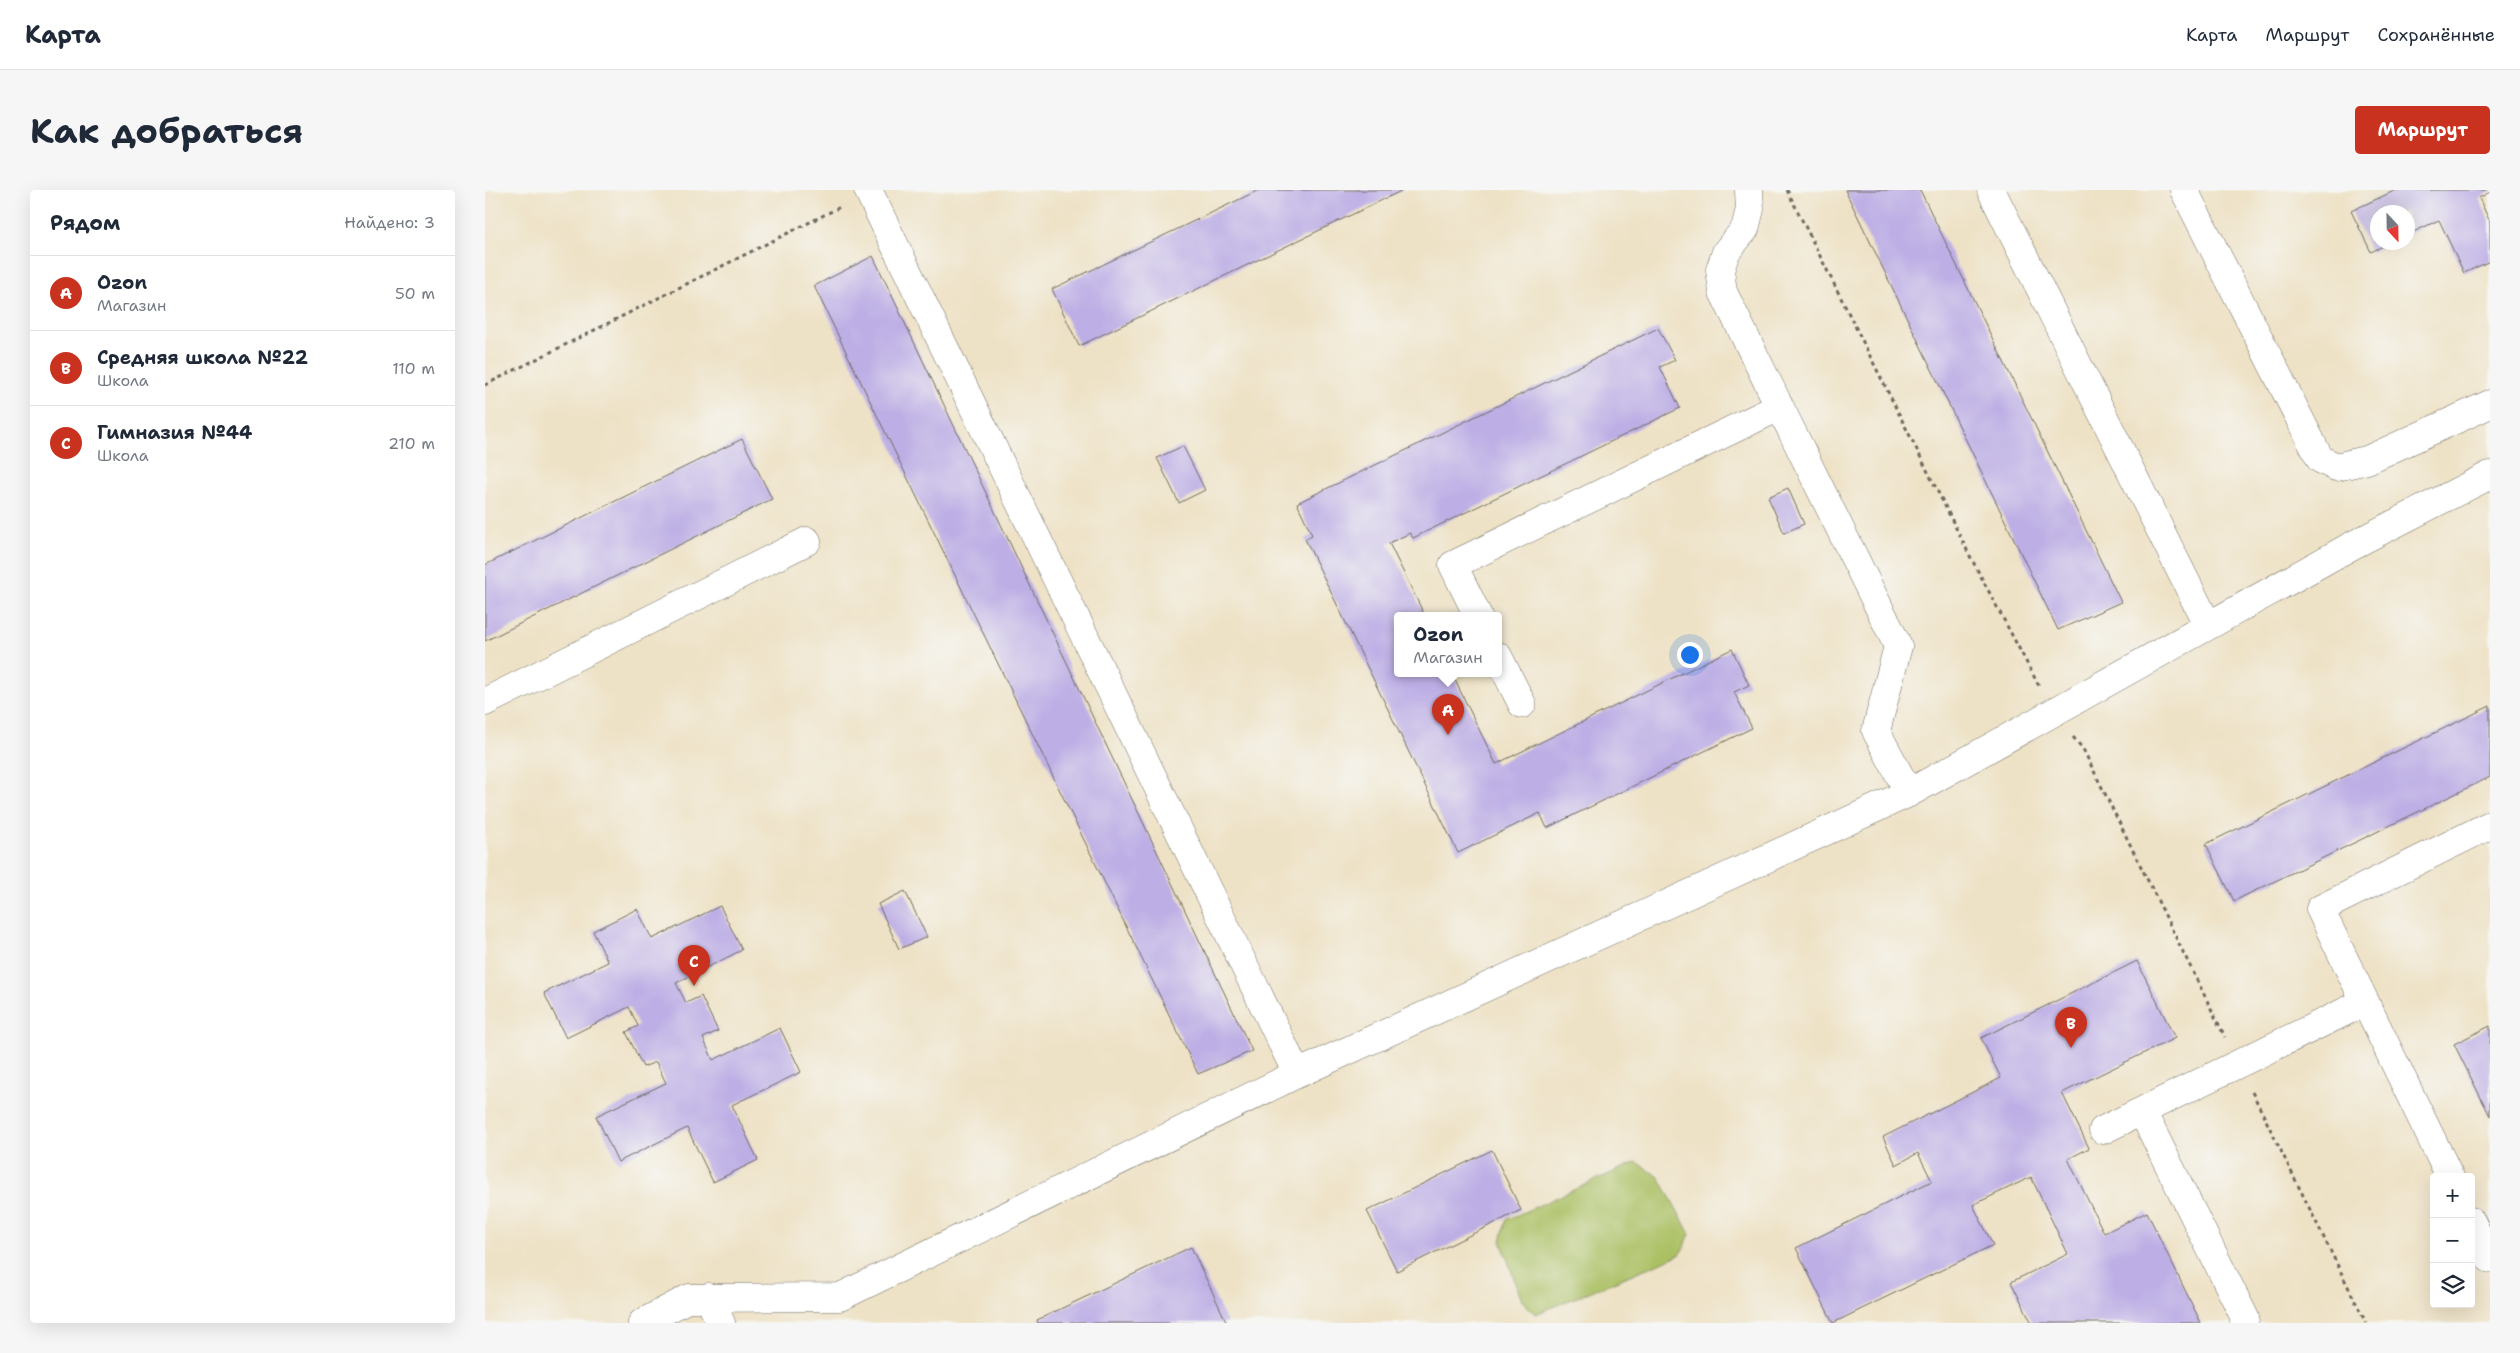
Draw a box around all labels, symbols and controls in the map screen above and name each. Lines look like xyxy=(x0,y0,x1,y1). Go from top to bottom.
text: Карта xyxy=(25,19,101,51)
text: Карта xyxy=(2186,23,2237,47)
text: Маршрут xyxy=(2265,23,2349,47)
text: Сохранённые xyxy=(2377,23,2495,47)
button: Маршрут xyxy=(2355,106,2490,154)
text: Как добраться xyxy=(30,107,303,154)
north arrow xyxy=(2370,205,2415,250)
text: Рядом xyxy=(50,209,120,237)
text: Найдено: 3 xyxy=(344,212,435,233)
text: Ozon xyxy=(97,270,147,295)
text: A xyxy=(60,283,72,304)
text: 50 m xyxy=(395,283,435,304)
text: Магазин xyxy=(97,295,166,316)
text: Средняя школа №22 xyxy=(97,345,308,370)
text: B xyxy=(61,358,71,379)
text: 110 m xyxy=(392,358,435,379)
text: Школа xyxy=(97,370,149,391)
text: Гимназия №44 xyxy=(97,420,252,445)
text: C xyxy=(61,433,71,454)
text: 210 m xyxy=(388,433,435,454)
text: Школа xyxy=(97,445,149,466)
popup xyxy=(1394,612,1502,677)
text: Ozon xyxy=(1413,622,1463,647)
your location xyxy=(1677,642,1703,668)
text: Магазин xyxy=(1413,647,1483,668)
pin: A xyxy=(1432,694,1464,735)
pin: C xyxy=(678,945,710,986)
pin: B xyxy=(2055,1007,2087,1048)
map controls xyxy=(2430,1173,2475,1308)
button: + xyxy=(2430,1173,2475,1218)
button: − xyxy=(2430,1218,2475,1263)
button: layers xyxy=(2430,1263,2475,1308)

